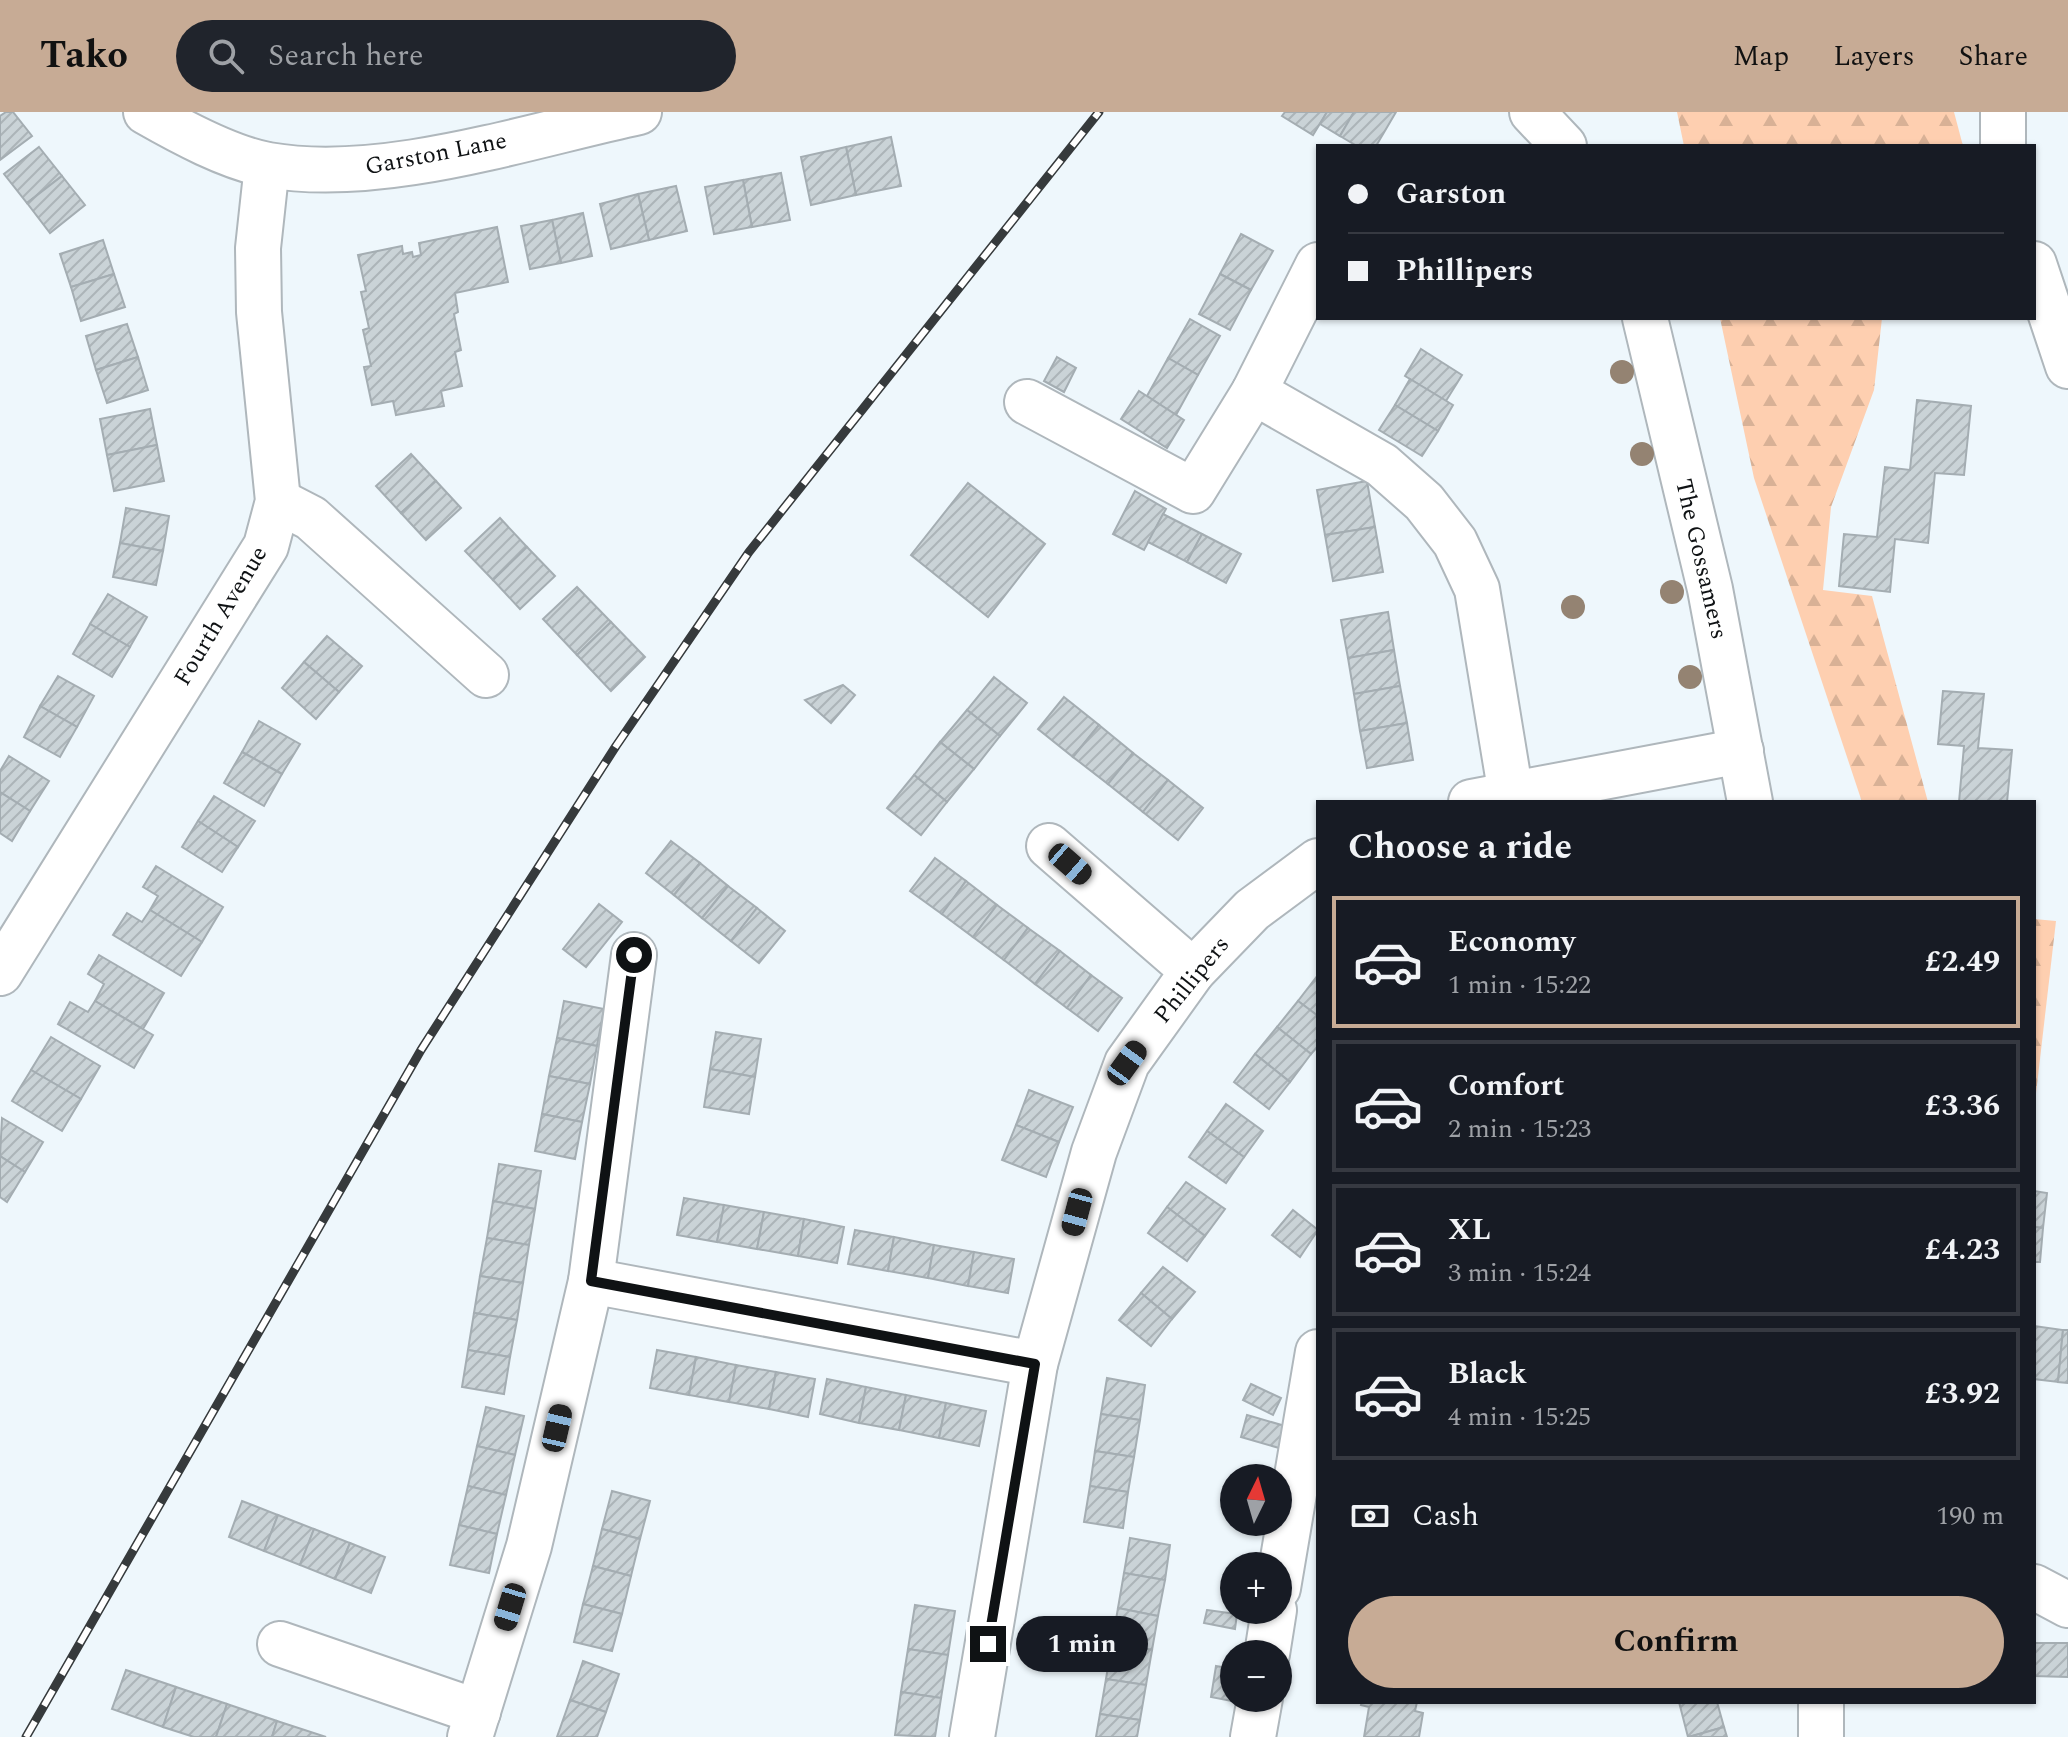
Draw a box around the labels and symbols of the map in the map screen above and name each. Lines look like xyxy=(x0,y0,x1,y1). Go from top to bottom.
street label: Garston Lane xyxy=(362,123,510,185)
street label: The Gossamers xyxy=(1665,475,1737,643)
street label: Fourth Avenue xyxy=(165,539,277,693)
car xyxy=(1044,839,1096,889)
street label: Phillipers xyxy=(1145,928,1239,1032)
route start xyxy=(616,937,652,973)
car xyxy=(1103,1037,1151,1089)
car xyxy=(1059,1186,1095,1238)
car xyxy=(540,1402,574,1454)
north arrow xyxy=(1220,1464,1292,1536)
car xyxy=(492,1581,528,1633)
callout: 1 min xyxy=(1016,1616,1148,1672)
route end xyxy=(970,1626,1006,1662)

